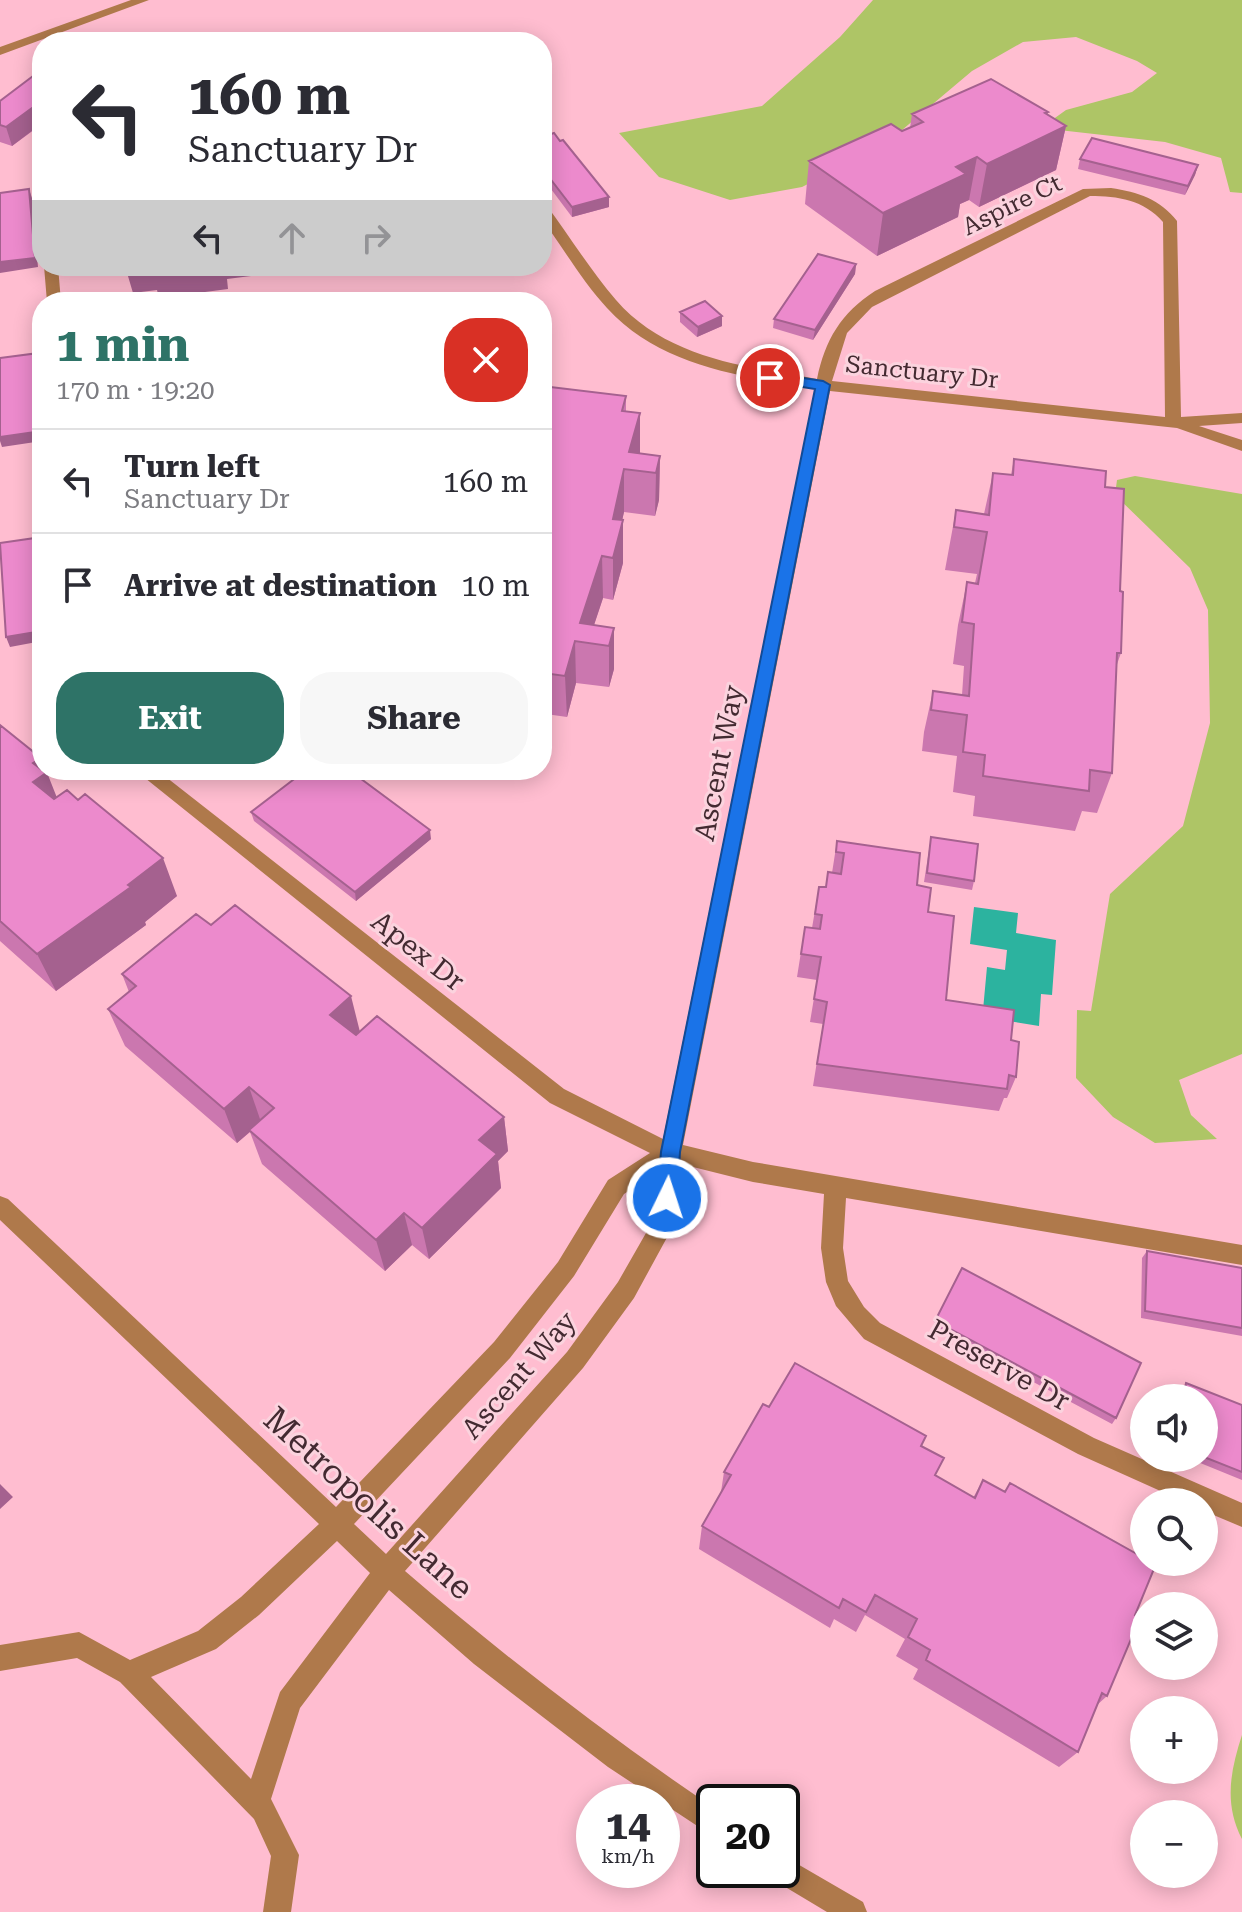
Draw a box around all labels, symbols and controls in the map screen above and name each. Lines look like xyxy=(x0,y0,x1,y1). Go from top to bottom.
text: 160 m xyxy=(188,62,350,128)
icon: left xyxy=(56,64,160,168)
text: Sanctuary Dr xyxy=(188,129,417,171)
street label: Aspire Ct xyxy=(958,169,1066,241)
icon: left xyxy=(186,216,230,260)
icon: ahead xyxy=(270,216,314,260)
icon: right xyxy=(354,216,398,260)
text: 1 min xyxy=(56,317,189,373)
button: close xyxy=(444,318,528,402)
pin xyxy=(736,344,804,412)
street label: Sanctuary Dr xyxy=(844,350,1000,394)
icon: arrive xyxy=(748,356,792,400)
text: 170 m · 19:20 xyxy=(56,375,215,405)
text: Turn left xyxy=(124,449,260,484)
icon: left xyxy=(56,459,100,503)
text: 160 m xyxy=(443,464,528,499)
text: Sanctuary Dr xyxy=(124,484,290,514)
icon: arrive xyxy=(56,563,100,607)
text: Arrive at destination xyxy=(124,568,437,603)
text: 10 m xyxy=(461,568,530,603)
button: Exit xyxy=(56,672,284,764)
button: Share xyxy=(300,672,528,764)
street label: Ascent Way xyxy=(688,682,750,844)
street label: Apex Dr xyxy=(365,904,471,998)
position arrow xyxy=(625,1156,709,1240)
street label: Ascent Way xyxy=(455,1304,584,1445)
street label: Preserve Dr xyxy=(923,1313,1075,1417)
map controls xyxy=(1130,1384,1218,1888)
button: sound xyxy=(1130,1384,1218,1472)
street label: Metropolis Lane xyxy=(256,1399,482,1607)
button: search xyxy=(1130,1488,1218,1576)
button: layers xyxy=(1130,1592,1218,1680)
button: + xyxy=(1130,1696,1218,1784)
speed limit sign: 20 xyxy=(696,1784,800,1888)
button: − xyxy=(1130,1800,1218,1888)
text: 14 xyxy=(606,1802,650,1849)
text: km/h xyxy=(601,1844,655,1868)

